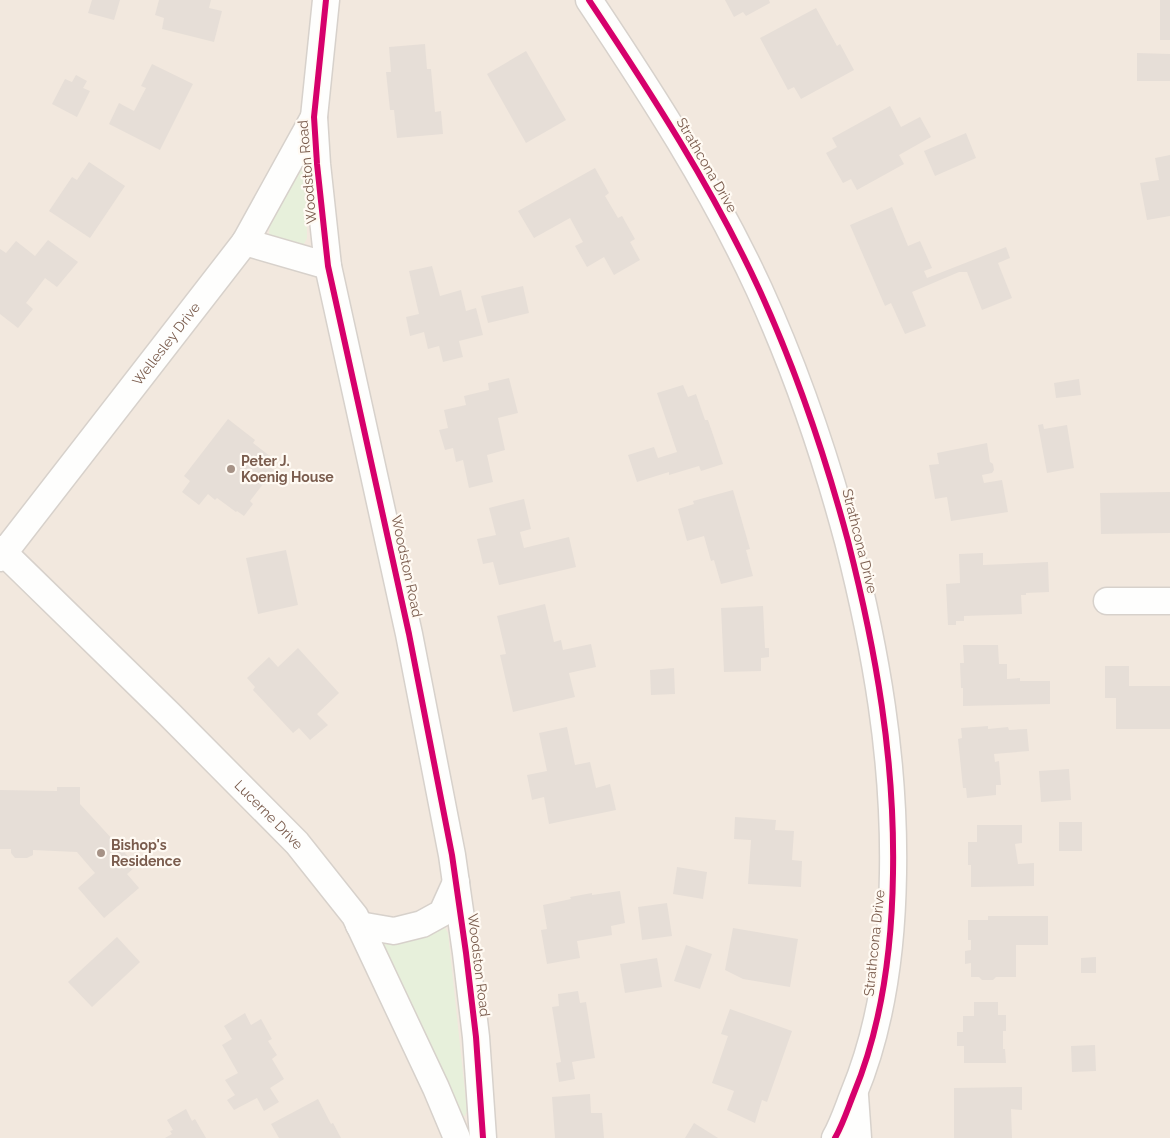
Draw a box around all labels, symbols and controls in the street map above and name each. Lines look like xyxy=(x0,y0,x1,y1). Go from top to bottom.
street label: Strathcona Drive xyxy=(673,115,741,215)
street label: Woodston Road xyxy=(294,119,320,225)
street label: Wellesley Drive xyxy=(129,299,203,388)
place label: Peter J. Koenig House xyxy=(241,453,334,485)
marker: Peter J. Koenig House xyxy=(225,463,237,475)
street label: Strathcona Drive xyxy=(839,487,881,595)
street label: Woodston Road xyxy=(388,513,426,619)
street label: Lucerne Drive xyxy=(231,777,307,852)
place label: Bishop's Residence xyxy=(111,837,182,869)
marker: Bishop's Residence xyxy=(95,847,107,859)
street label: Strathcona Drive xyxy=(860,889,888,997)
street label: Woodston Road xyxy=(465,912,493,1018)

